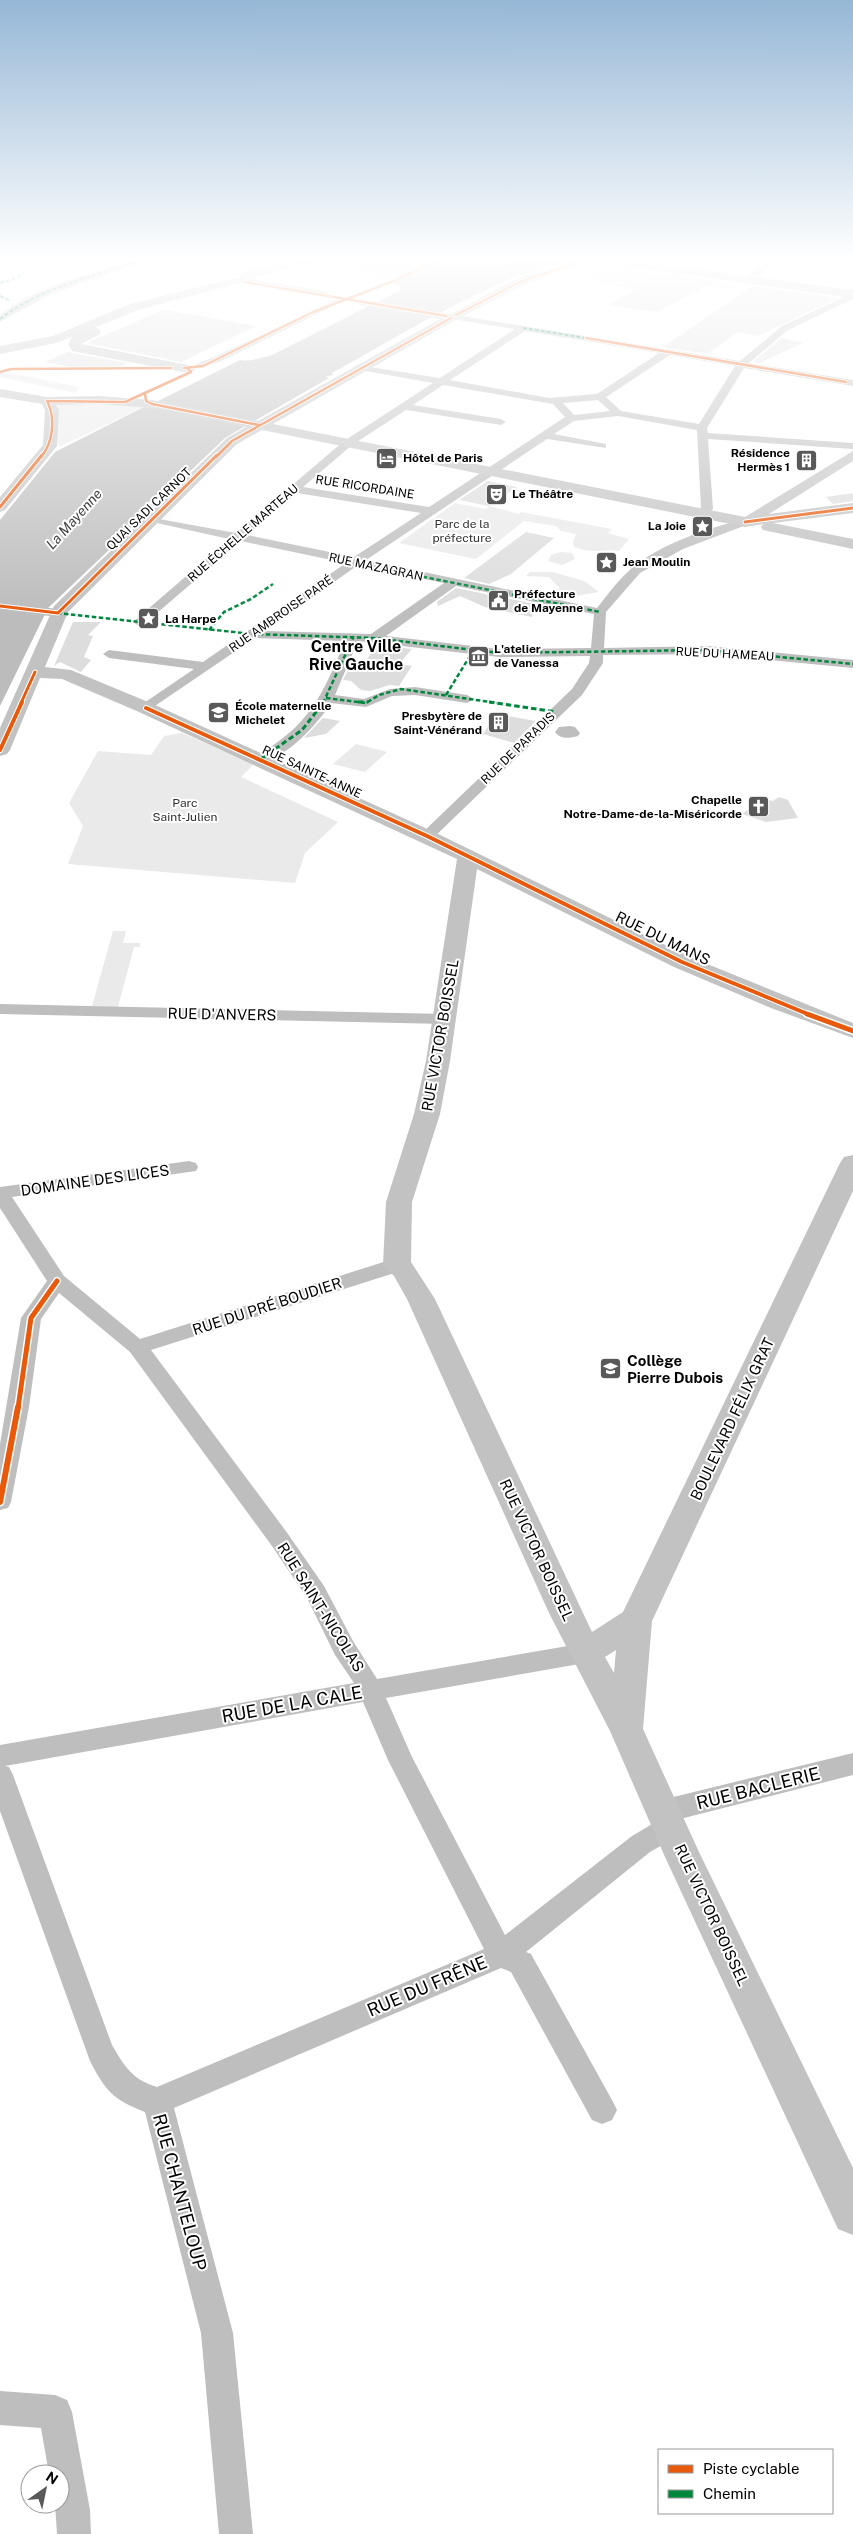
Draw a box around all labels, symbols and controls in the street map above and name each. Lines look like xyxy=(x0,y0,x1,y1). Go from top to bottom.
hotel icon: Hôtel de Paris xyxy=(375,446,399,470)
place label: Résidence Hermès 1 xyxy=(731,446,790,474)
building icon: Résidence Hermès 1 xyxy=(794,448,818,472)
place label: Hôtel de Paris xyxy=(403,451,483,465)
street label: QUAI SADI CARNOT xyxy=(104,465,194,553)
street label: RUE RICORDAINE xyxy=(315,472,415,502)
street label: RUE ÉCHELLE MARTEAU xyxy=(185,481,301,585)
theatre icon: Le Théâtre xyxy=(484,482,508,506)
water label: La Mayenne xyxy=(43,485,105,552)
place label: Le Théâtre xyxy=(512,487,573,501)
place icon: La Joie xyxy=(690,514,714,538)
park label: Parc de la préfecture xyxy=(432,517,492,545)
place label: La Joie xyxy=(648,519,686,533)
street label: RUE MAZAGRAN xyxy=(327,550,425,584)
place icon: Jean Moulin xyxy=(595,550,619,574)
place label: Jean Moulin xyxy=(623,555,690,569)
street label: RUE AMBROISE PARÉ xyxy=(226,573,336,655)
place label: Préfecture de Mayenne xyxy=(514,587,583,615)
public building icon: Préfecture de Mayenne xyxy=(486,589,510,613)
place icon: La Harpe xyxy=(137,607,161,631)
place label: La Harpe xyxy=(165,612,217,626)
district label: Centre Ville Rive Gauche xyxy=(309,637,403,674)
place label: L'atelier de Vanessa xyxy=(494,642,559,670)
museum icon: L'atelier de Vanessa xyxy=(466,644,490,668)
street label: RUE DU HAMEAU xyxy=(675,644,775,664)
place label: École maternelle Michelet xyxy=(235,699,332,727)
school or university icon: École maternelle Michelet xyxy=(207,701,231,725)
place label: Presbytère de Saint-Vénérand xyxy=(393,709,482,737)
street label: RUE DE PARADIS xyxy=(478,709,558,787)
building icon: Presbytère de Saint-Vénérand xyxy=(486,711,510,735)
street label: RUE SAINTE-ANNE xyxy=(260,743,364,801)
place label: Chapelle Notre-Dame-de-la-Miséricorde xyxy=(564,793,742,821)
church icon: Chapelle Notre-Dame-de-la-Miséricorde xyxy=(746,795,770,819)
park label: Parc Saint-Julien xyxy=(153,796,218,824)
street label: RUE DU MANS xyxy=(613,908,713,968)
street label: RUE VICTOR BOISSEL xyxy=(418,957,462,1113)
street label: RUE D'ANVERS xyxy=(167,1005,277,1023)
street label: DOMAINE DES LICES xyxy=(20,1161,170,1199)
street label: RUE DU PRÉ BOUDIER xyxy=(190,1274,344,1338)
street label: BOULEVARD FÉLIX GRAT xyxy=(687,1335,777,1503)
place label: Collège Pierre Dubois xyxy=(627,1352,723,1386)
school or university icon: Collège Pierre Dubois xyxy=(599,1357,623,1381)
street label: RUE VICTOR BOISSEL xyxy=(497,1476,577,1624)
street label: RUE SAINT-NICOLAS xyxy=(274,1539,368,1675)
street label: RUE DE LA CALE xyxy=(220,1681,364,1727)
street label: RUE BACLERIE xyxy=(694,1762,822,1814)
street label: RUE VICTOR BOISSEL xyxy=(672,1841,752,1989)
street label: RUE DU FRÊNE xyxy=(364,1951,490,2021)
street label: RUE CHANTELOUP xyxy=(149,2111,211,2273)
legend xyxy=(658,2449,833,2514)
text: Piste cyclable xyxy=(703,2460,800,2477)
north arrow xyxy=(20,2464,70,2514)
text: N xyxy=(43,2468,61,2488)
text: Chemin xyxy=(703,2485,756,2502)

